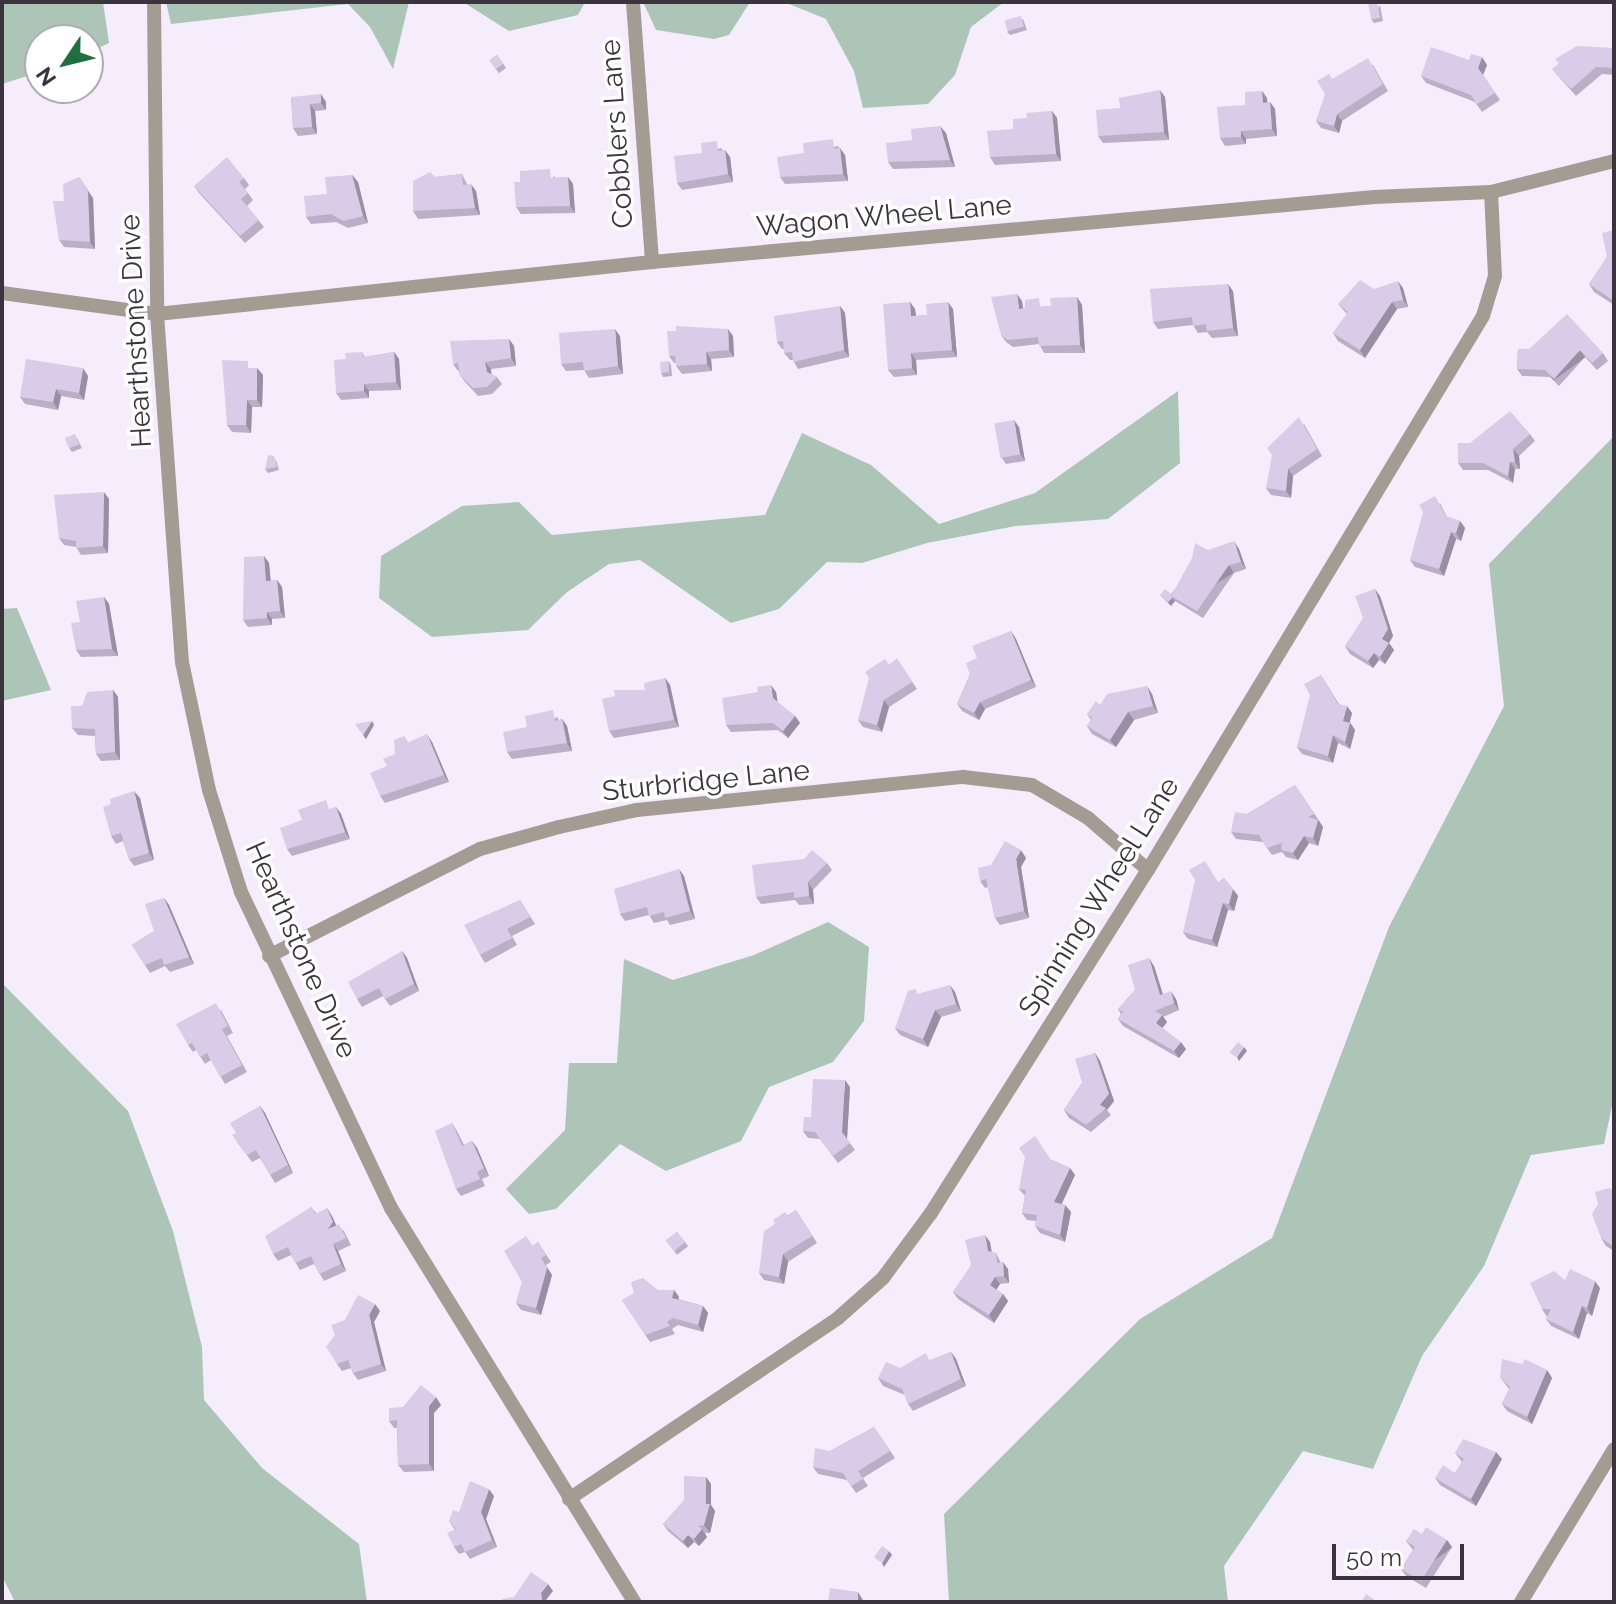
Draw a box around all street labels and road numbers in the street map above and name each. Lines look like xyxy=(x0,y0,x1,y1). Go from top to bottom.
street label: Cobblers Lane xyxy=(594,38,640,230)
street label: Wagon Wheel Lane xyxy=(754,188,1014,244)
street label: Hearthstone Drive xyxy=(113,213,159,449)
street label: Sturbridge Lane xyxy=(601,753,811,809)
street label: Spinning Wheel Lane xyxy=(1011,770,1187,1024)
street label: Hearthstone Drive xyxy=(238,836,364,1064)

